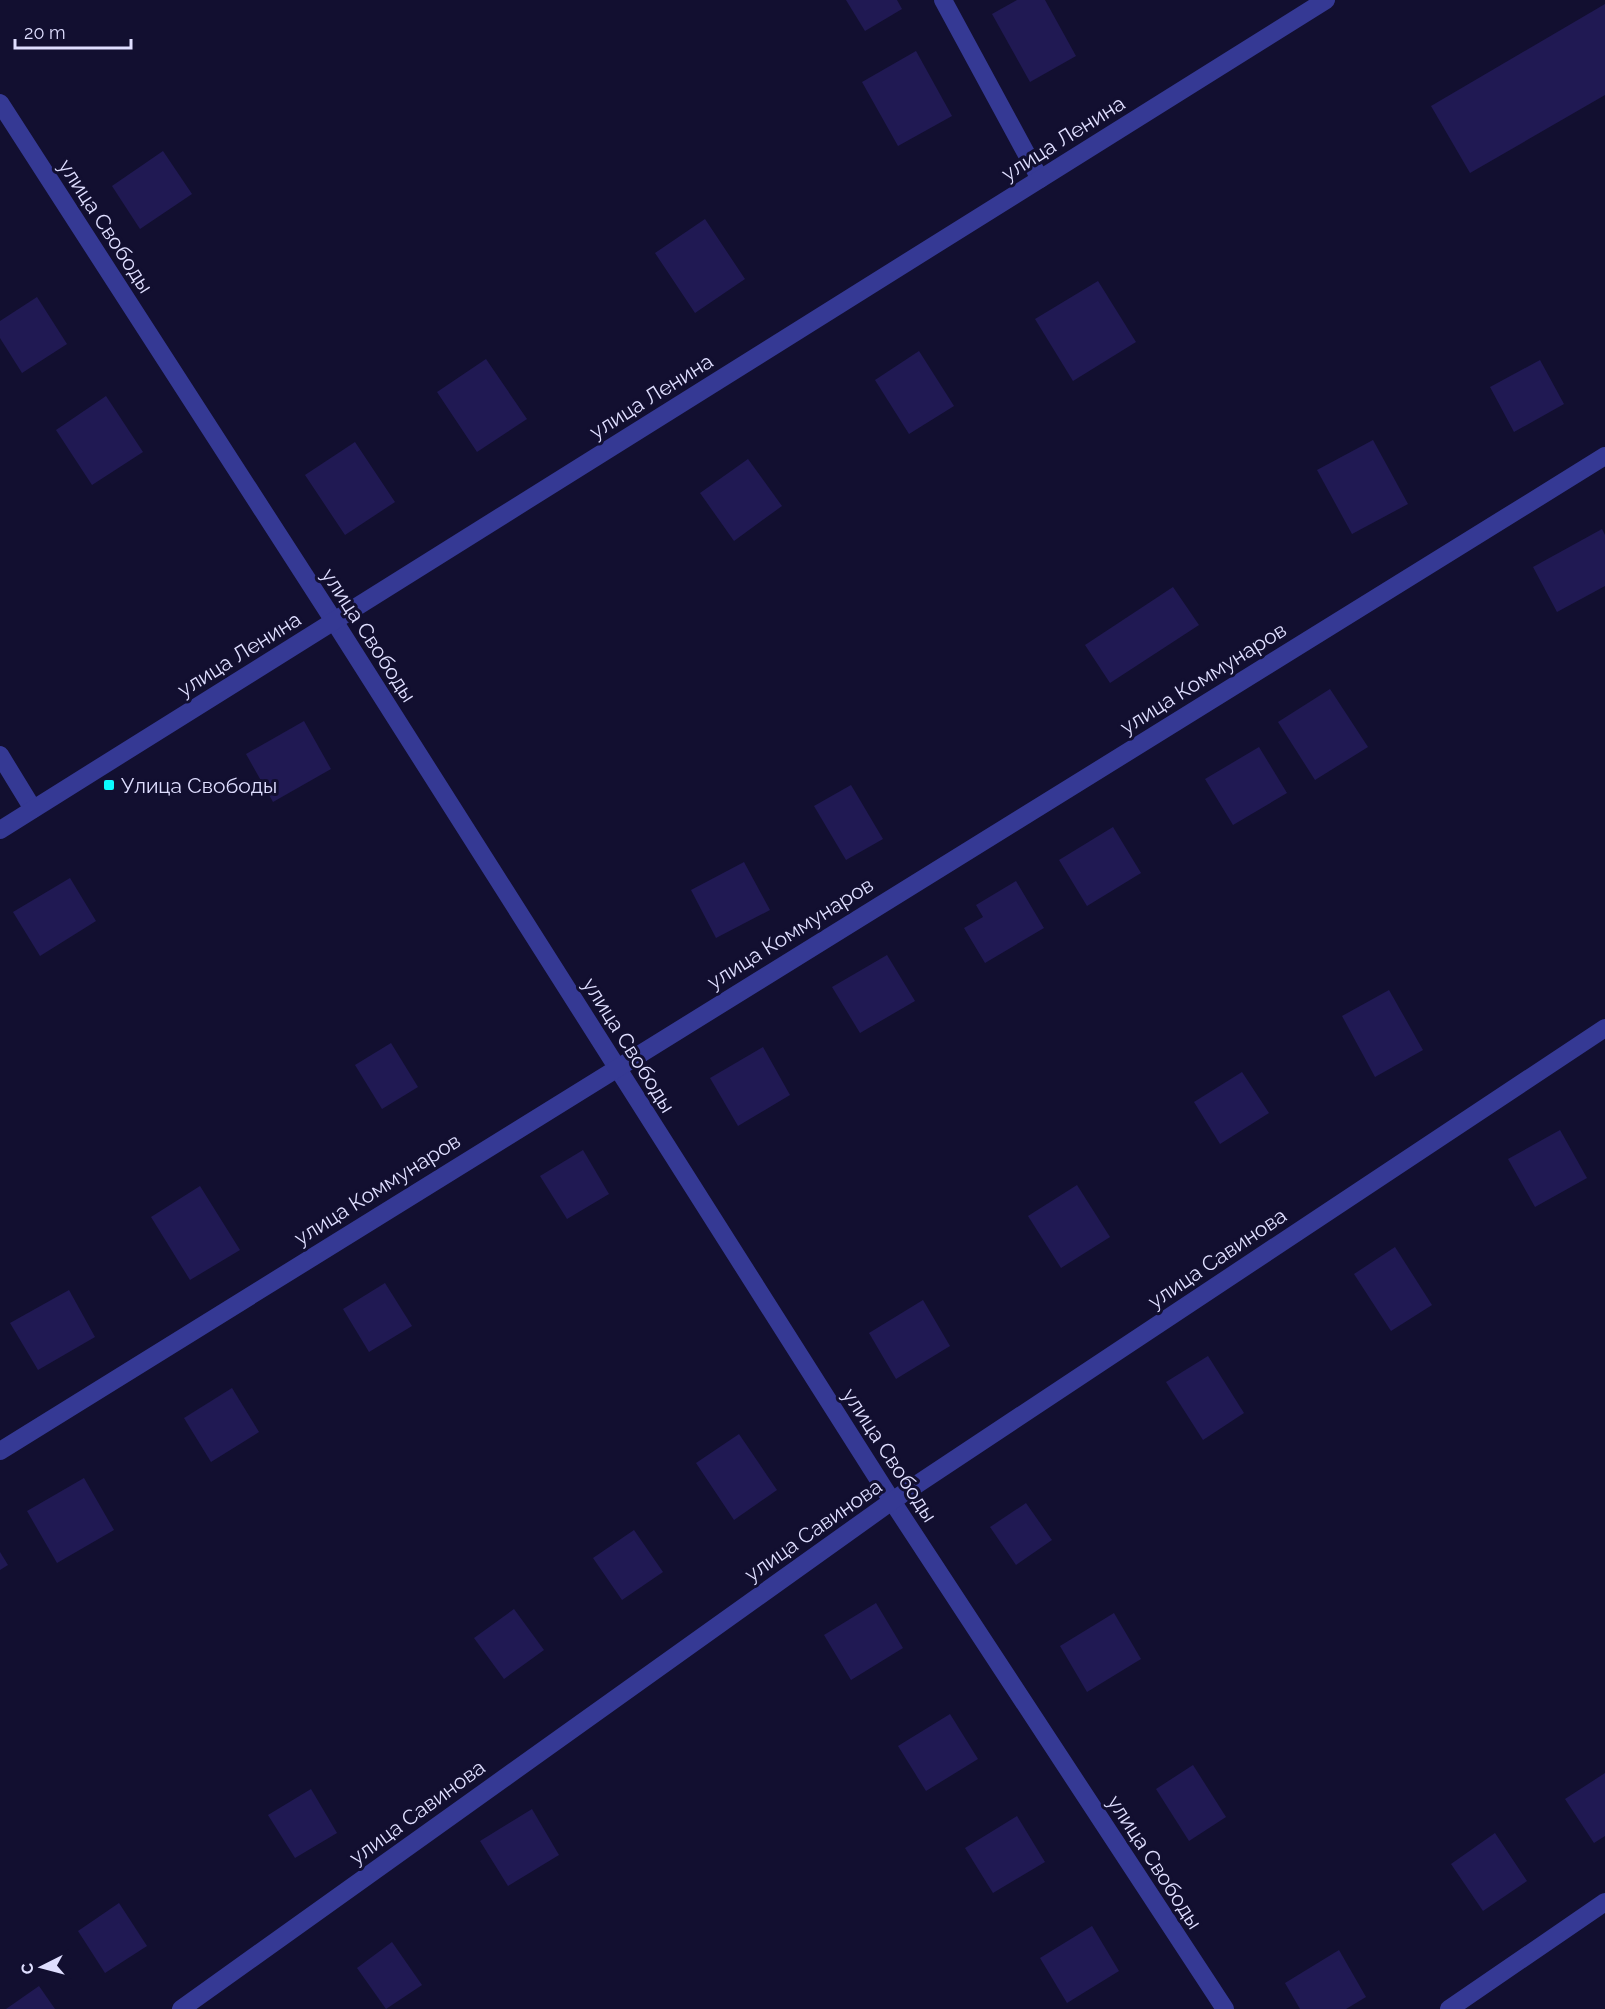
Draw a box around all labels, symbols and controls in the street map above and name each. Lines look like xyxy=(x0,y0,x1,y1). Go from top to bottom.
scale bar xyxy=(15,12,130,50)
text: 20 m xyxy=(24,22,66,43)
street label: улица Ленина xyxy=(997,90,1129,186)
street label: улица Свободы xyxy=(53,154,159,298)
street label: улица Ленина xyxy=(585,348,717,444)
street label: улица Свободы xyxy=(316,563,422,707)
street label: улица Ленина xyxy=(173,606,305,702)
street label: улица Коммунаров xyxy=(1115,617,1291,739)
place label: Улица Свободы xyxy=(121,773,277,798)
marker: Улица Свободы xyxy=(102,778,116,792)
street label: улица Коммунаров xyxy=(702,872,878,994)
street label: улица Свободы xyxy=(577,973,681,1117)
street label: улица Коммунаров xyxy=(289,1128,465,1250)
street label: улица Савинова xyxy=(1143,1202,1291,1314)
street label: улица Свободы xyxy=(837,1383,943,1527)
street label: улица Савинова xyxy=(740,1473,886,1587)
street label: улица Савинова xyxy=(344,1754,490,1870)
street label: улица Свободы xyxy=(1102,1790,1208,1934)
north arrow xyxy=(12,1937,72,1997)
text: С xyxy=(18,1962,38,1975)

